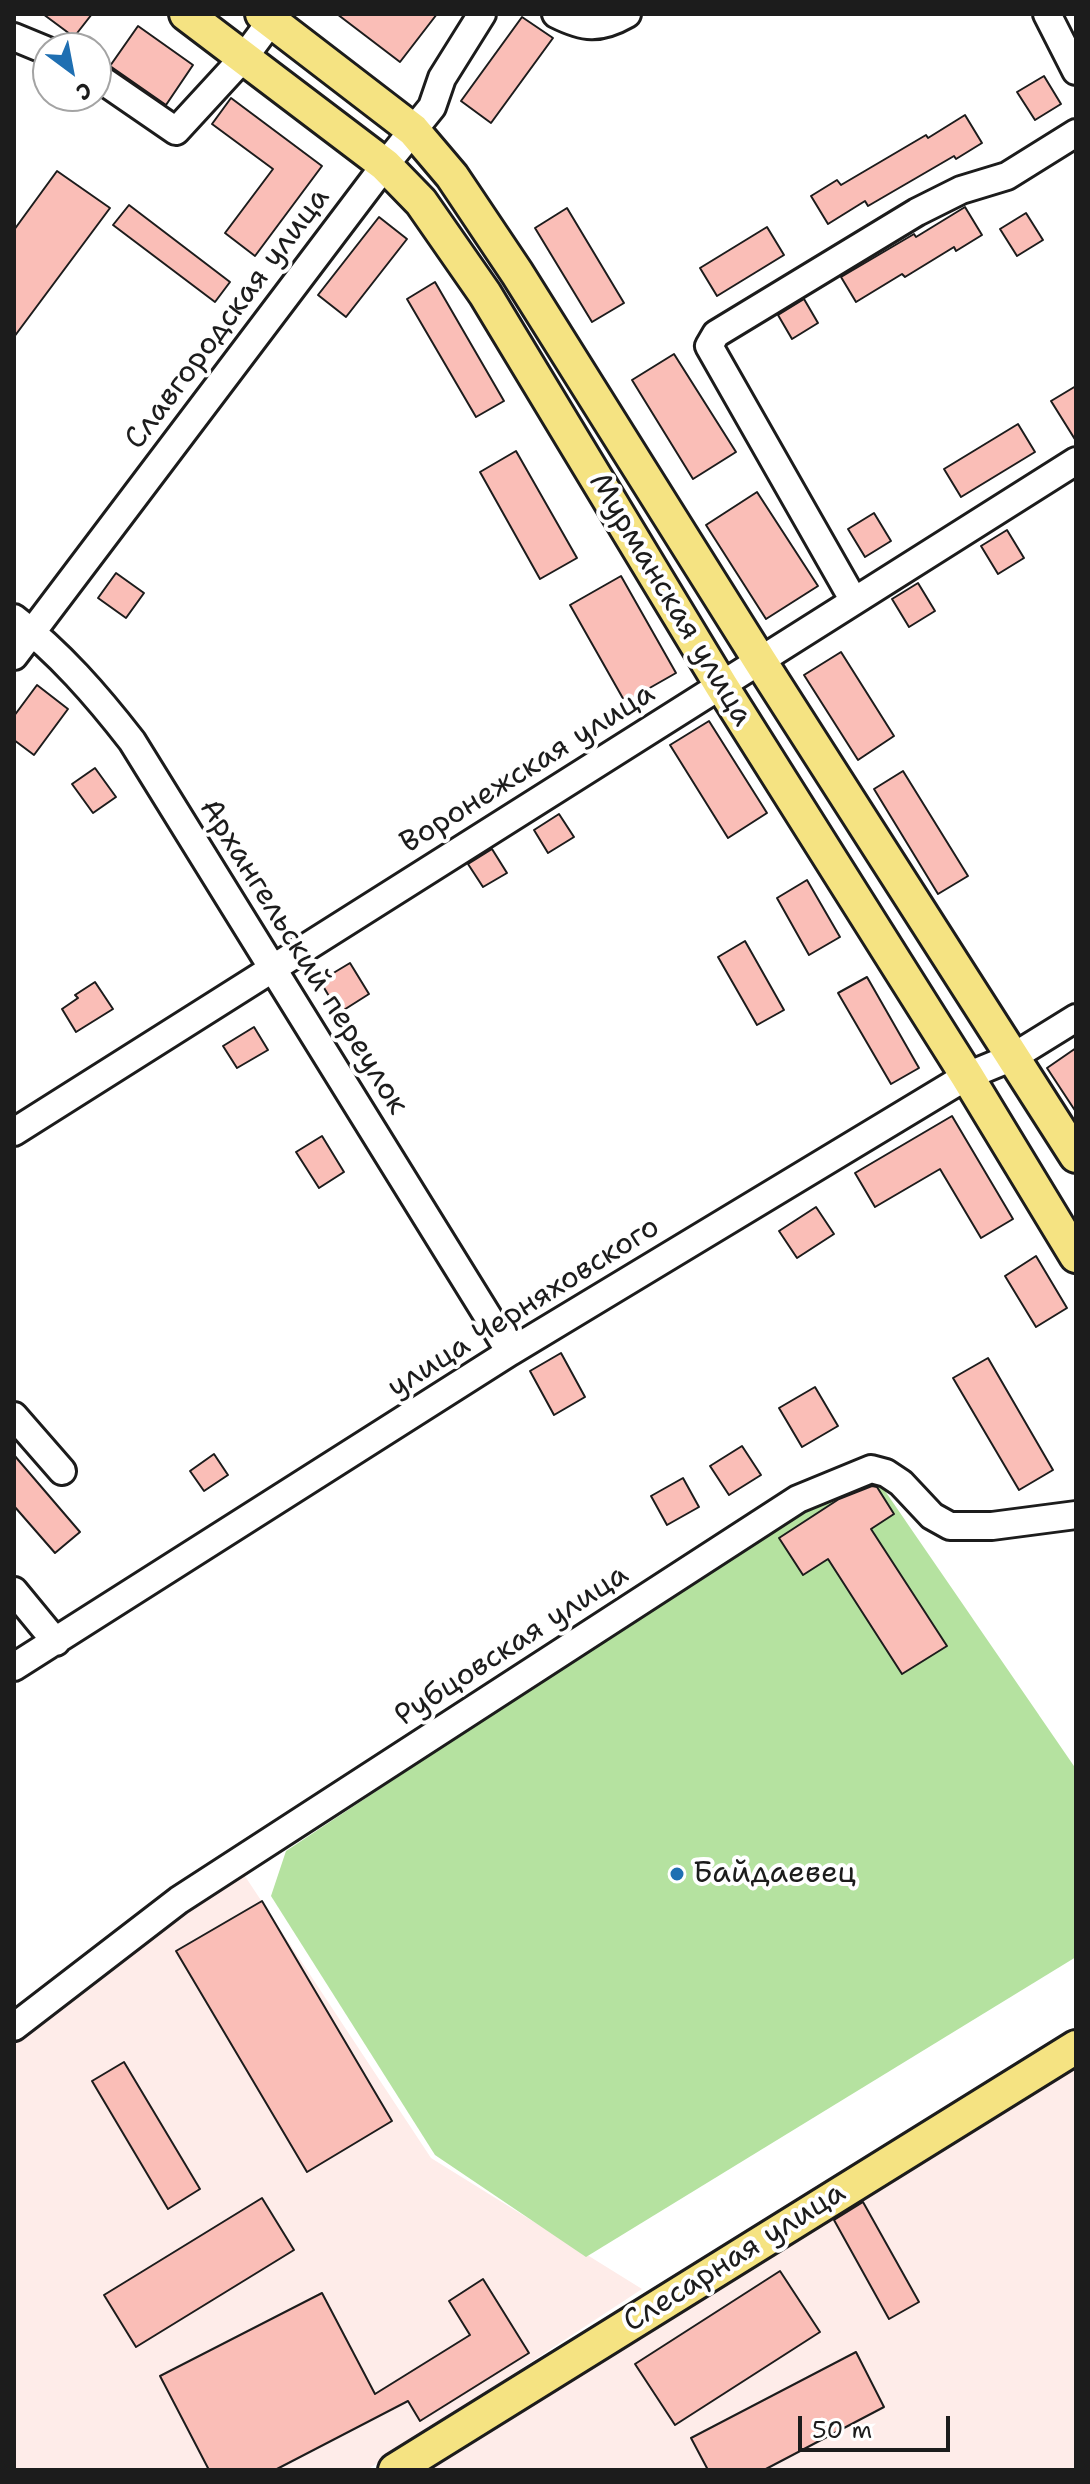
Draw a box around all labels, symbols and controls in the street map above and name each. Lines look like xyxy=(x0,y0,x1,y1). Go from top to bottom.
north arrow xyxy=(32,32,112,112)
text: С xyxy=(71,75,97,107)
street label: Славгородская улица xyxy=(118,181,338,457)
street label: Мурманская улица xyxy=(580,467,760,733)
street label: Воронежская улица xyxy=(394,676,662,862)
street label: Архангельский переулок xyxy=(191,793,415,1121)
street label: улица Черняховского xyxy=(381,1210,667,1406)
street label: Рубцовская улица xyxy=(389,1557,635,1735)
place label: Байдаевец xyxy=(693,1856,856,1892)
marker: Байдаевец xyxy=(668,1865,686,1883)
street label: Слесарная улица xyxy=(617,2175,853,2341)
scale bar xyxy=(802,2400,954,2450)
text: 50 m xyxy=(812,2414,872,2446)

